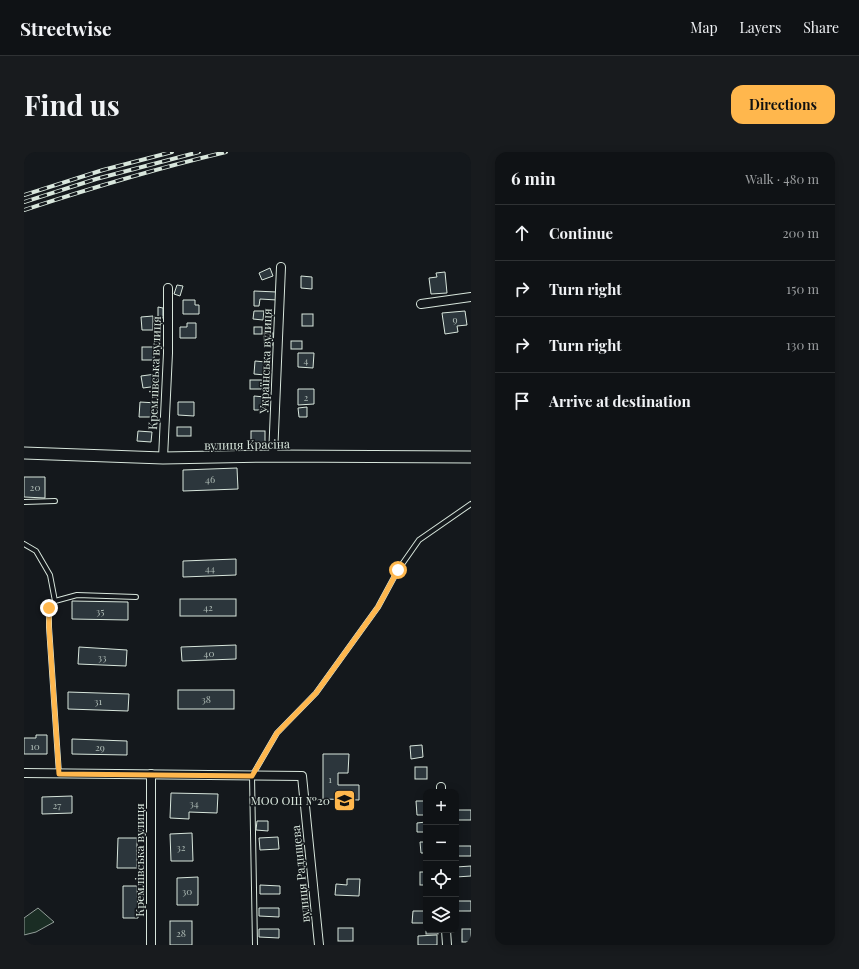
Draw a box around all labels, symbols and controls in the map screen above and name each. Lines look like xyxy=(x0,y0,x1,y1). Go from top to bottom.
text: Streetwise xyxy=(20,15,112,41)
text: Map xyxy=(690,18,718,37)
text: Layers xyxy=(740,18,781,37)
text: Share xyxy=(803,18,839,37)
button: Directions xyxy=(731,85,835,124)
text: Find us xyxy=(24,86,120,123)
text: 6 min xyxy=(511,167,556,189)
text: Walk · 480 m xyxy=(745,170,819,187)
icon: ahead xyxy=(511,222,533,244)
text: Continue xyxy=(549,223,613,243)
text: 200 m xyxy=(782,224,819,241)
icon: right xyxy=(511,278,533,300)
text: Turn right xyxy=(549,279,622,299)
text: 150 m xyxy=(786,280,819,297)
street label: Українська вулиця xyxy=(255,308,275,415)
house number: 9 xyxy=(452,312,458,326)
street label: Кремлівська вулиця xyxy=(144,315,164,430)
icon: right xyxy=(511,334,533,356)
text: Turn right xyxy=(549,335,622,355)
text: 130 m xyxy=(786,336,819,353)
house number: 4 xyxy=(304,353,309,367)
house number: 2 xyxy=(304,390,309,404)
icon: arrive xyxy=(511,390,533,412)
text: Arrive at destination xyxy=(549,391,691,411)
street label: вулиця Красіна xyxy=(204,435,290,453)
house number: 46 xyxy=(205,472,215,486)
house number: 20 xyxy=(30,480,40,494)
house number: 44 xyxy=(205,561,215,575)
route start xyxy=(389,561,407,579)
route end xyxy=(40,599,58,617)
house number: 42 xyxy=(203,600,213,614)
house number: 35 xyxy=(96,604,104,618)
house number: 40 xyxy=(204,646,214,660)
house number: 33 xyxy=(97,650,107,664)
house number: 38 xyxy=(201,692,211,706)
house number: 31 xyxy=(94,694,102,708)
house number: 10 xyxy=(30,739,40,753)
house number: 29 xyxy=(95,740,105,754)
house number: 1 xyxy=(328,772,332,786)
school or university icon: МОО ОШ №20 xyxy=(332,787,358,813)
map controls xyxy=(423,789,459,933)
button: + xyxy=(423,789,459,825)
place label: МОО ОШ №20 xyxy=(250,792,330,808)
house number: 34 xyxy=(189,796,199,810)
house number: 27 xyxy=(53,798,61,812)
street label: Кремлівська вулиця xyxy=(131,803,147,917)
street label: вулиця Радищева xyxy=(287,825,313,923)
button: − xyxy=(423,825,459,861)
house number: 32 xyxy=(176,840,186,854)
button: locate xyxy=(423,861,459,897)
house number: 30 xyxy=(182,884,192,898)
button: layers xyxy=(423,897,459,933)
house number: 28 xyxy=(176,926,186,940)

